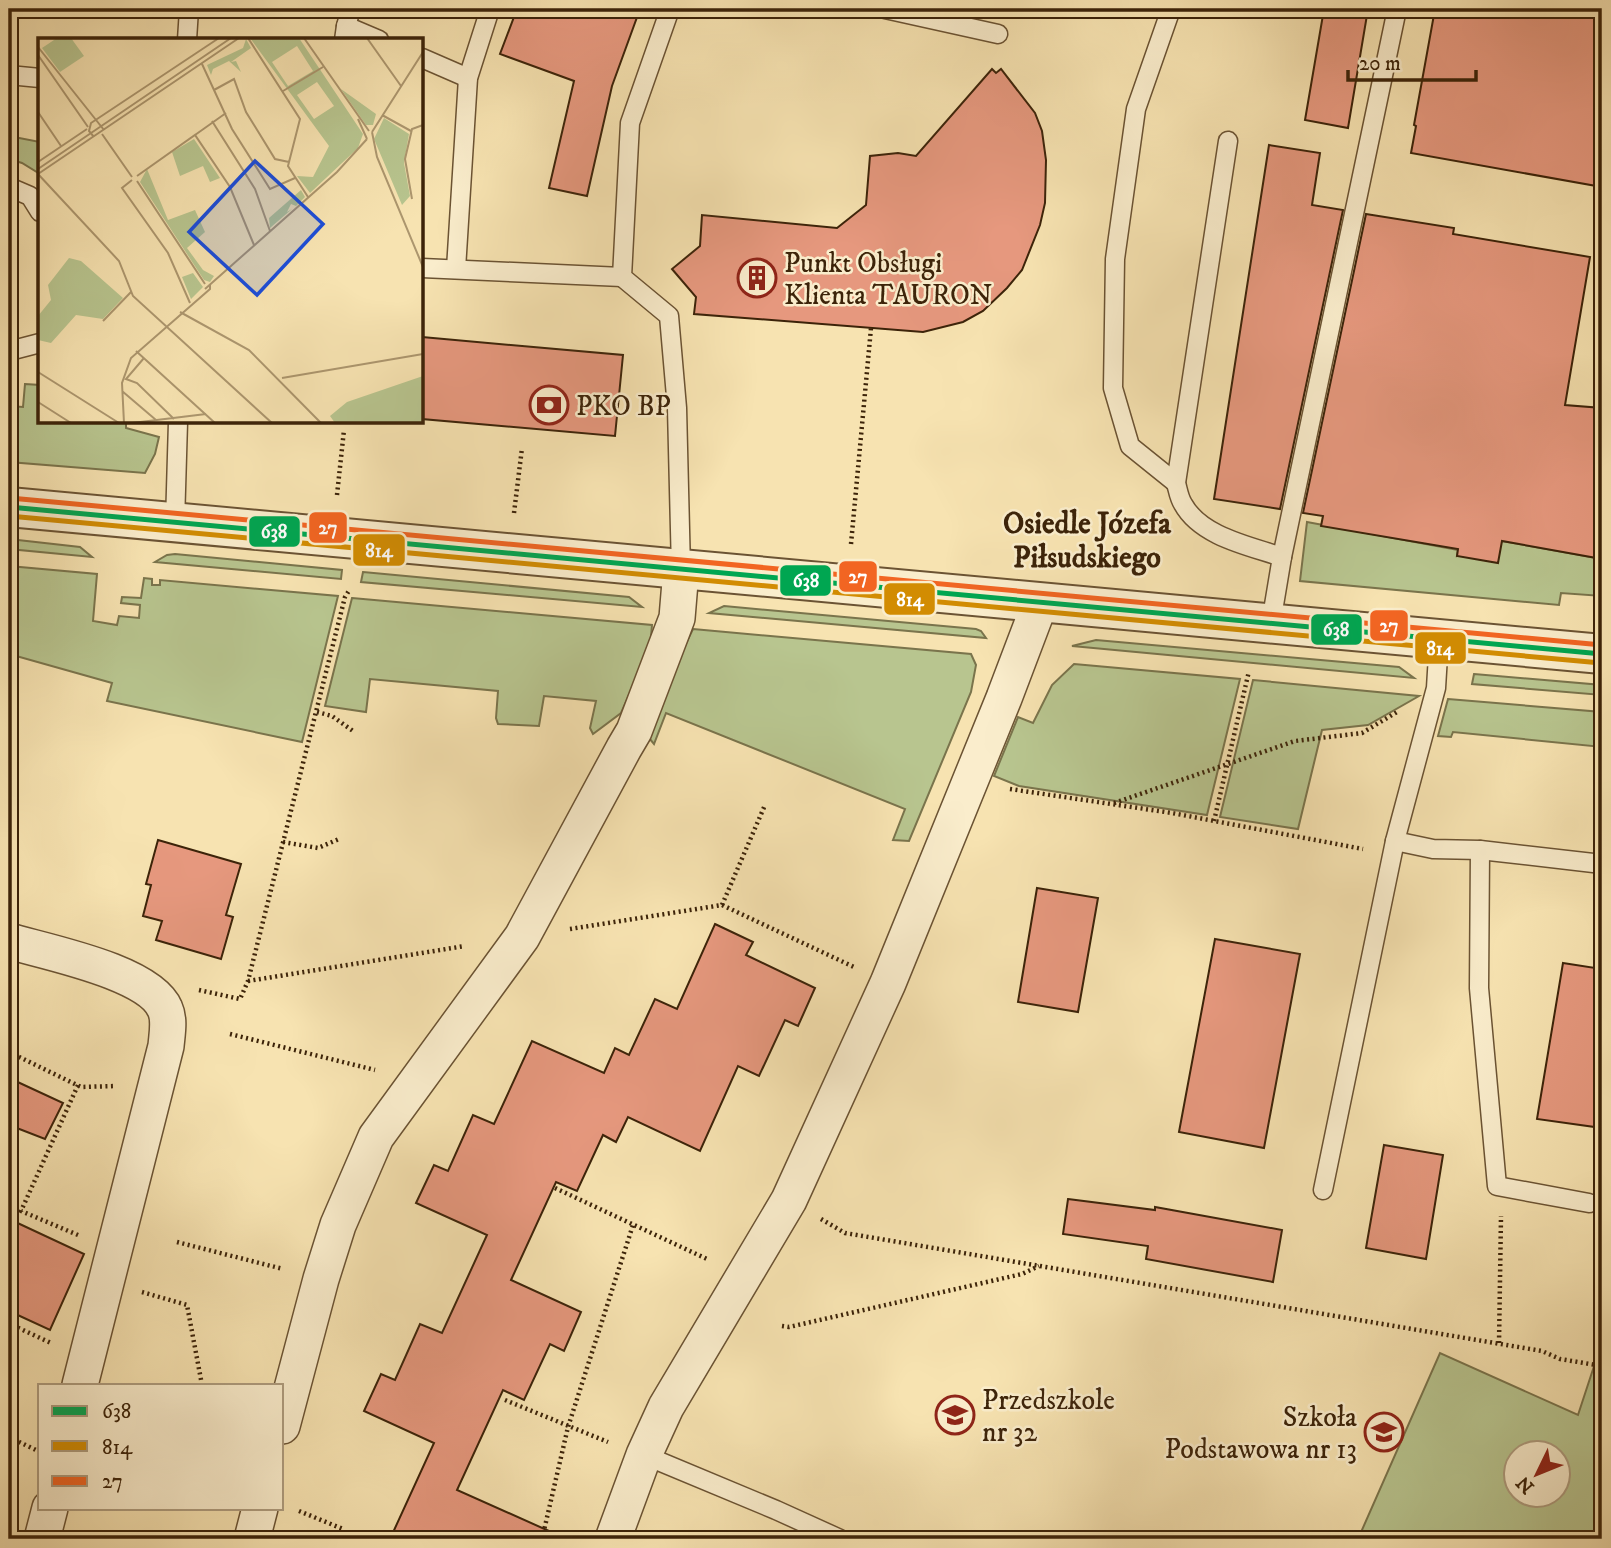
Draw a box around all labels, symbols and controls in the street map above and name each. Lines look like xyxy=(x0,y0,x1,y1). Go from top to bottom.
inset map xyxy=(38,38,424,424)
scale bar xyxy=(1348,38,1476,82)
text: 20 m xyxy=(1359,51,1401,77)
place label: Punkt Obsługi Klienta TAURON xyxy=(784,246,993,313)
building icon: Punkt Obsługi Klienta TAURON xyxy=(736,257,778,299)
bank icon: PKO BP xyxy=(528,384,570,426)
place label: PKO BP xyxy=(576,389,671,424)
district label: Osiedle Józefa Piłsudskiego xyxy=(1003,506,1172,577)
line badge: 27 xyxy=(308,511,348,544)
line badge: 638 xyxy=(248,515,301,548)
text: 27 xyxy=(319,517,337,540)
text: 638 xyxy=(261,521,288,544)
line badge: 814 xyxy=(352,533,406,567)
text: 814 xyxy=(365,540,394,563)
line badge: 27 xyxy=(838,560,878,593)
line badge: 638 xyxy=(779,564,832,597)
text: 27 xyxy=(849,566,867,589)
text: 638 xyxy=(793,570,820,593)
line badge: 814 xyxy=(883,582,936,616)
text: 814 xyxy=(896,589,925,612)
line badge: 27 xyxy=(1369,609,1409,642)
line badge: 638 xyxy=(1310,613,1363,646)
text: 27 xyxy=(1380,615,1398,638)
text: 638 xyxy=(1323,619,1350,642)
line badge: 814 xyxy=(1414,631,1467,665)
text: 814 xyxy=(1426,638,1455,661)
place label: Przedszkole nr 32 xyxy=(982,1383,1115,1450)
legend xyxy=(38,1384,284,1510)
school or university icon: Przedszkole nr 32 xyxy=(934,1394,976,1436)
text: 638 xyxy=(102,1399,131,1425)
place label: Szkoła Podstawowa nr 13 xyxy=(1165,1400,1357,1467)
school or university icon: Szkoła Podstawowa nr 13 xyxy=(1363,1411,1405,1453)
text: 814 xyxy=(102,1435,133,1461)
north arrow xyxy=(1502,1440,1572,1510)
text: 27 xyxy=(102,1469,123,1495)
text: N xyxy=(1512,1471,1539,1498)

